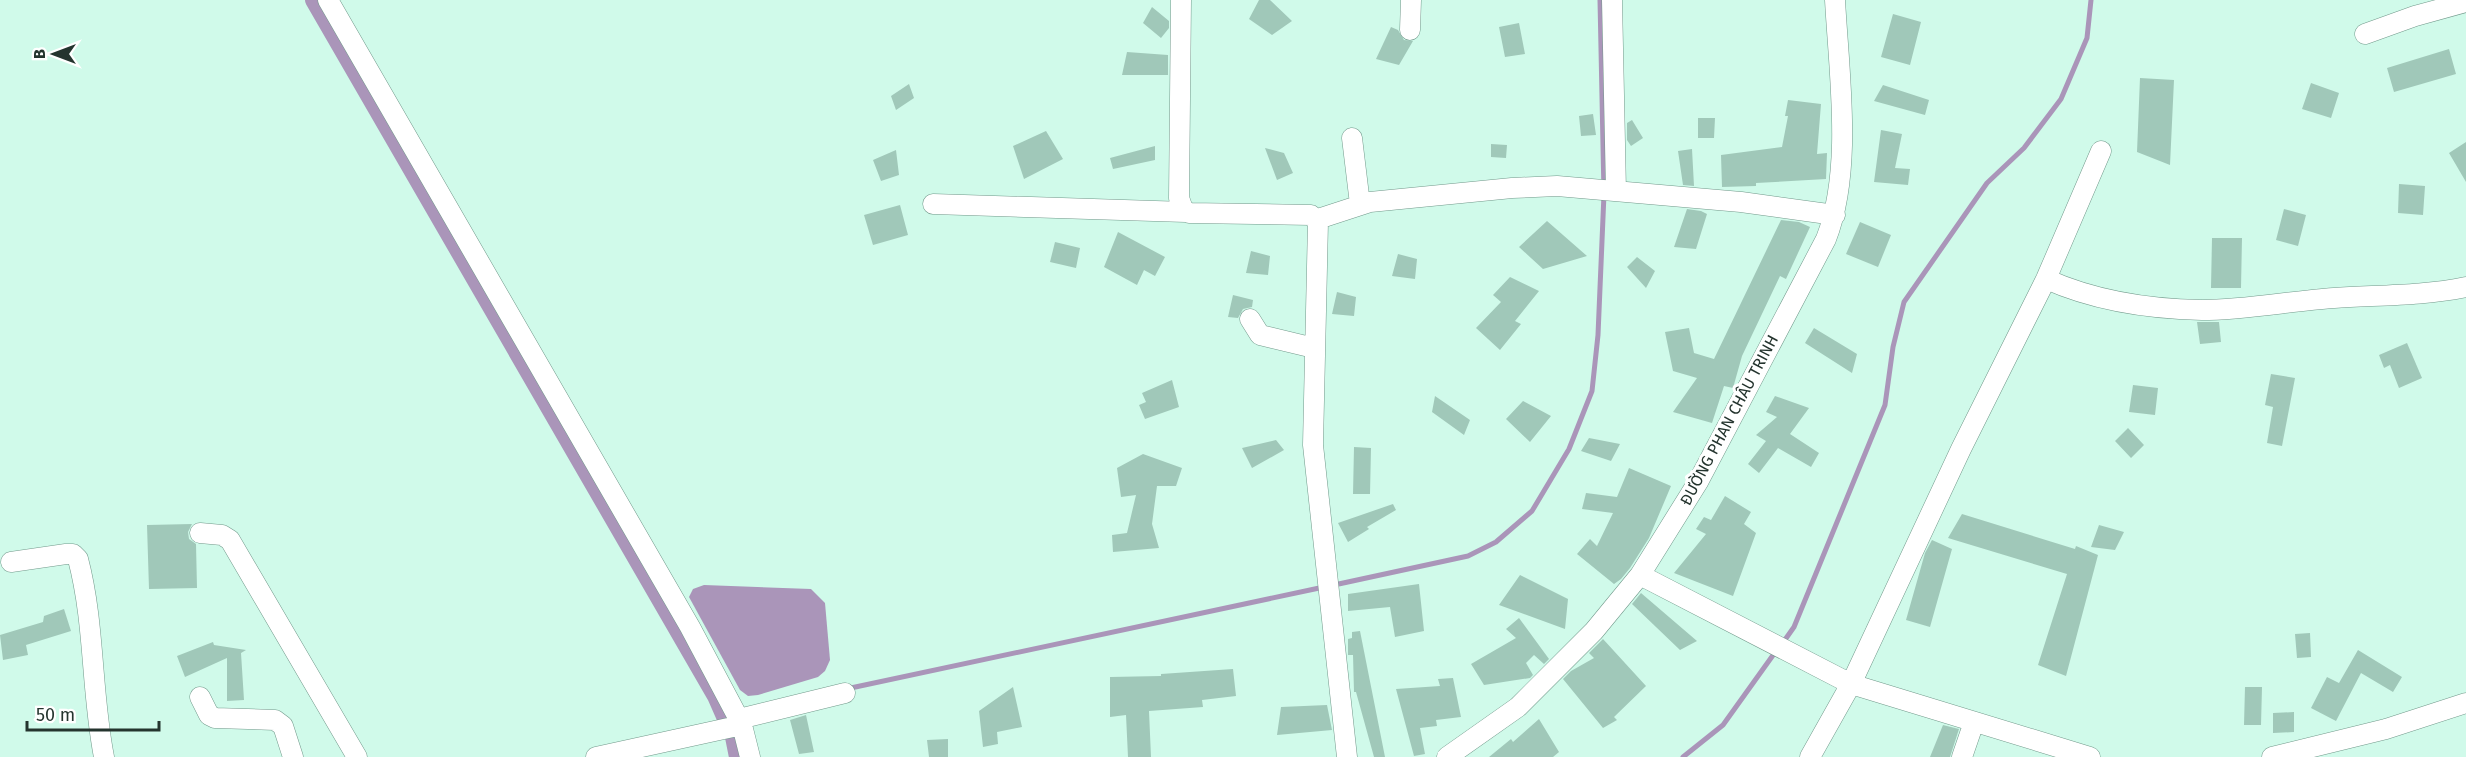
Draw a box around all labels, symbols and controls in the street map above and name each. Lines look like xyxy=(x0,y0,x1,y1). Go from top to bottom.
north arrow xyxy=(24,24,84,84)
text: B xyxy=(30,49,49,59)
street label: ĐƯỜNG PHAN CHÂU TRINH xyxy=(1675,331,1782,509)
scale bar xyxy=(27,694,159,732)
text: 50 m xyxy=(36,704,75,726)

